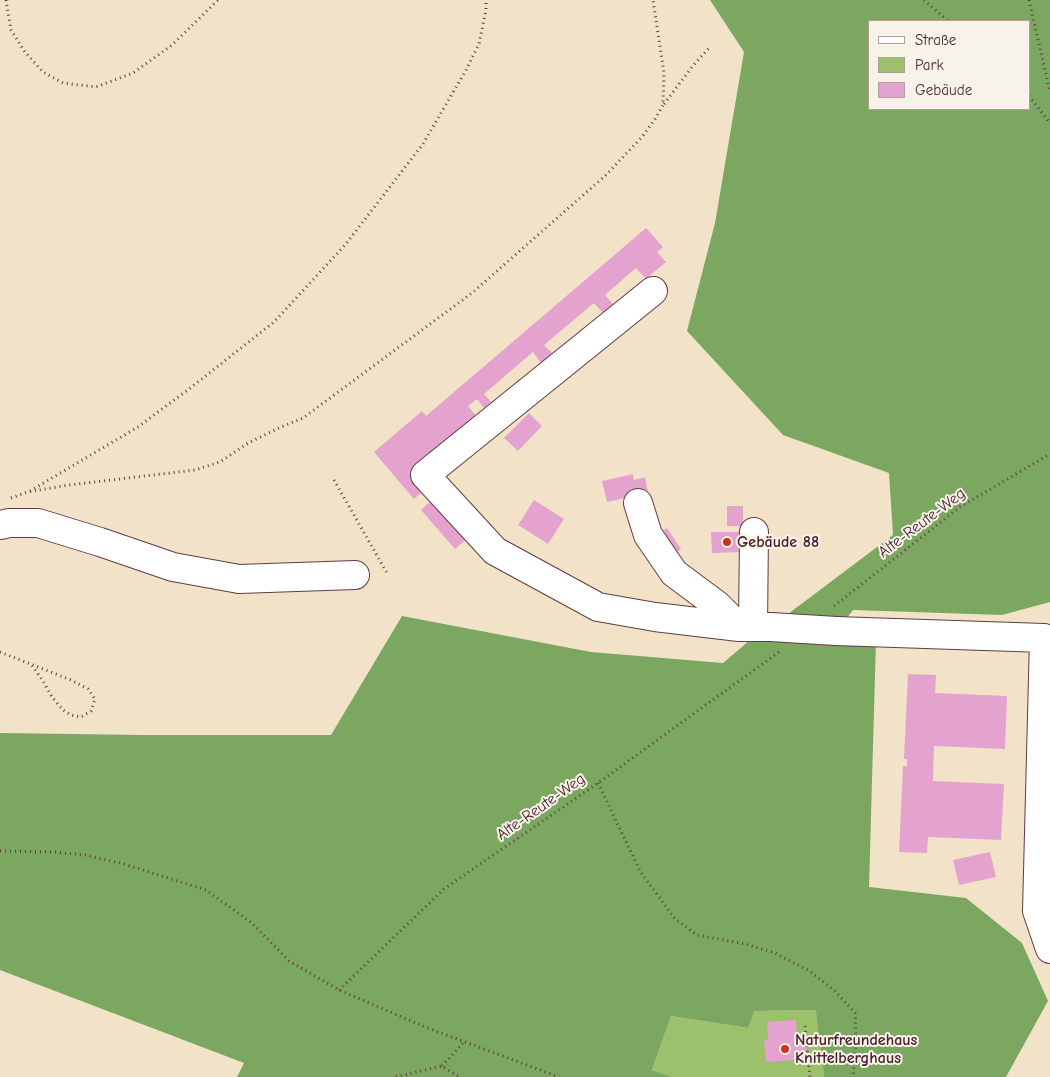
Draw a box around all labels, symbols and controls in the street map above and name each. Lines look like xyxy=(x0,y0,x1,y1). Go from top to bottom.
legend xyxy=(868,20,1030,110)
text: Straße xyxy=(915,31,956,49)
text: Park xyxy=(915,56,944,74)
text: Gebäude xyxy=(915,81,972,99)
street label: Alte-Reute-Weg xyxy=(875,484,969,562)
place label: Gebäude 88 xyxy=(737,532,819,552)
marker: Gebäude 88 xyxy=(721,536,733,548)
street label: Alte-Reute-Weg xyxy=(493,769,589,845)
place label: Naturfreundehaus Knittelberghaus xyxy=(795,1030,917,1068)
marker: Naturfreundehaus Knittelberghaus xyxy=(779,1043,791,1055)

